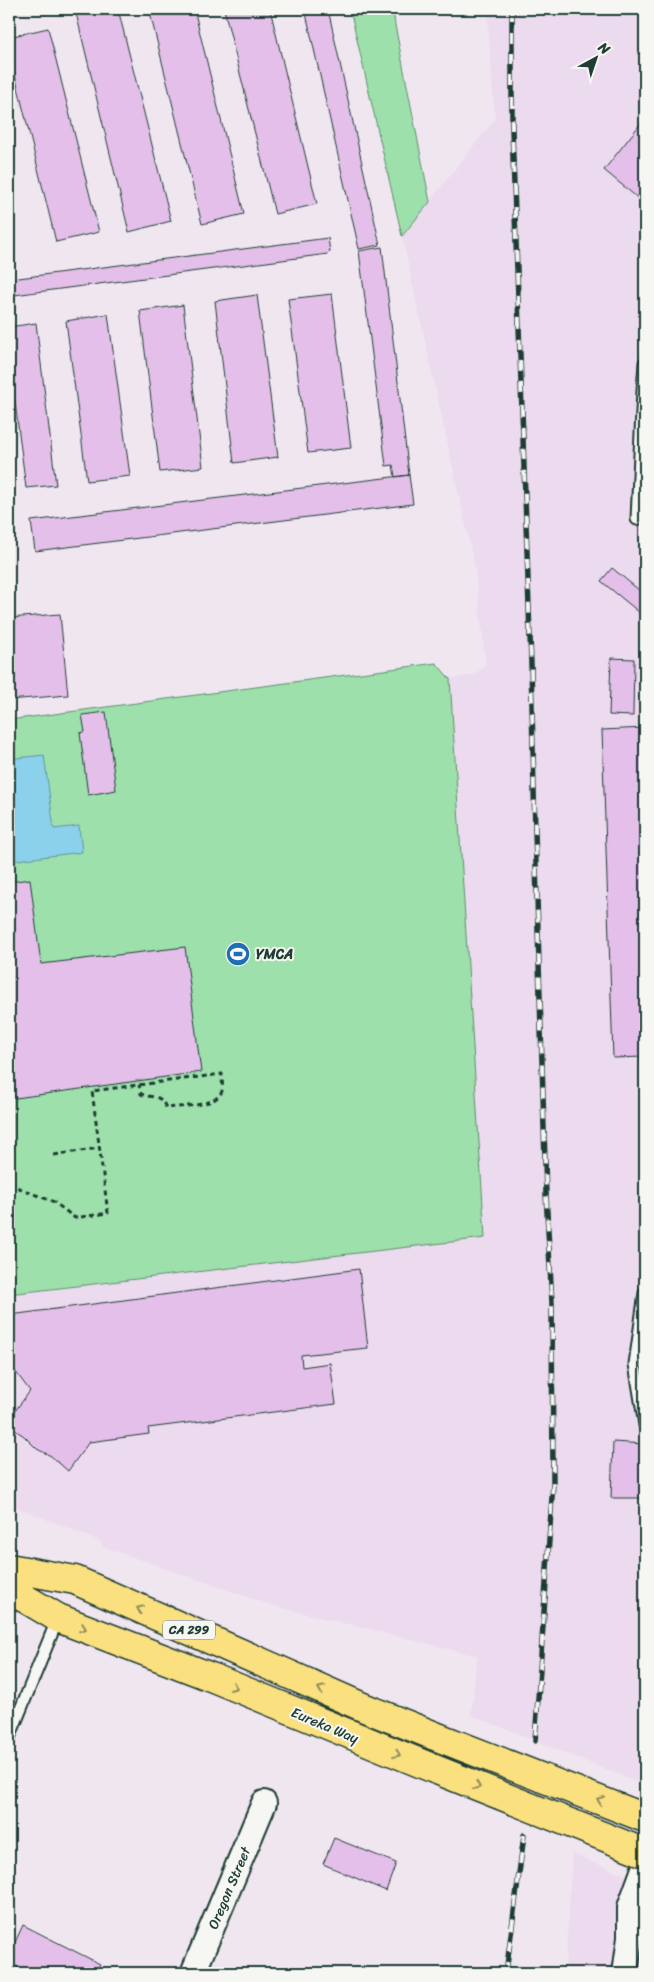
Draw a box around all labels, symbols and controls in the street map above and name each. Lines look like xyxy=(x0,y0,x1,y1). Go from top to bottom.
north arrow xyxy=(572,32,622,82)
text: N xyxy=(592,35,616,61)
sports icon: YMCA xyxy=(225,941,251,967)
place label: YMCA xyxy=(256,942,293,967)
one-way arrow xyxy=(136,1604,145,1615)
road number: CA 299 xyxy=(163,1620,215,1640)
one-way arrow xyxy=(78,1622,87,1632)
one-way arrow xyxy=(229,1681,238,1691)
one-way arrow xyxy=(317,1684,326,1695)
street label: Eureka Way xyxy=(287,1700,363,1751)
one-way arrow xyxy=(392,1748,400,1758)
one-way arrow xyxy=(472,1780,481,1790)
one-way arrow xyxy=(596,1795,605,1806)
street label: Oregon Street xyxy=(201,1842,259,1933)

